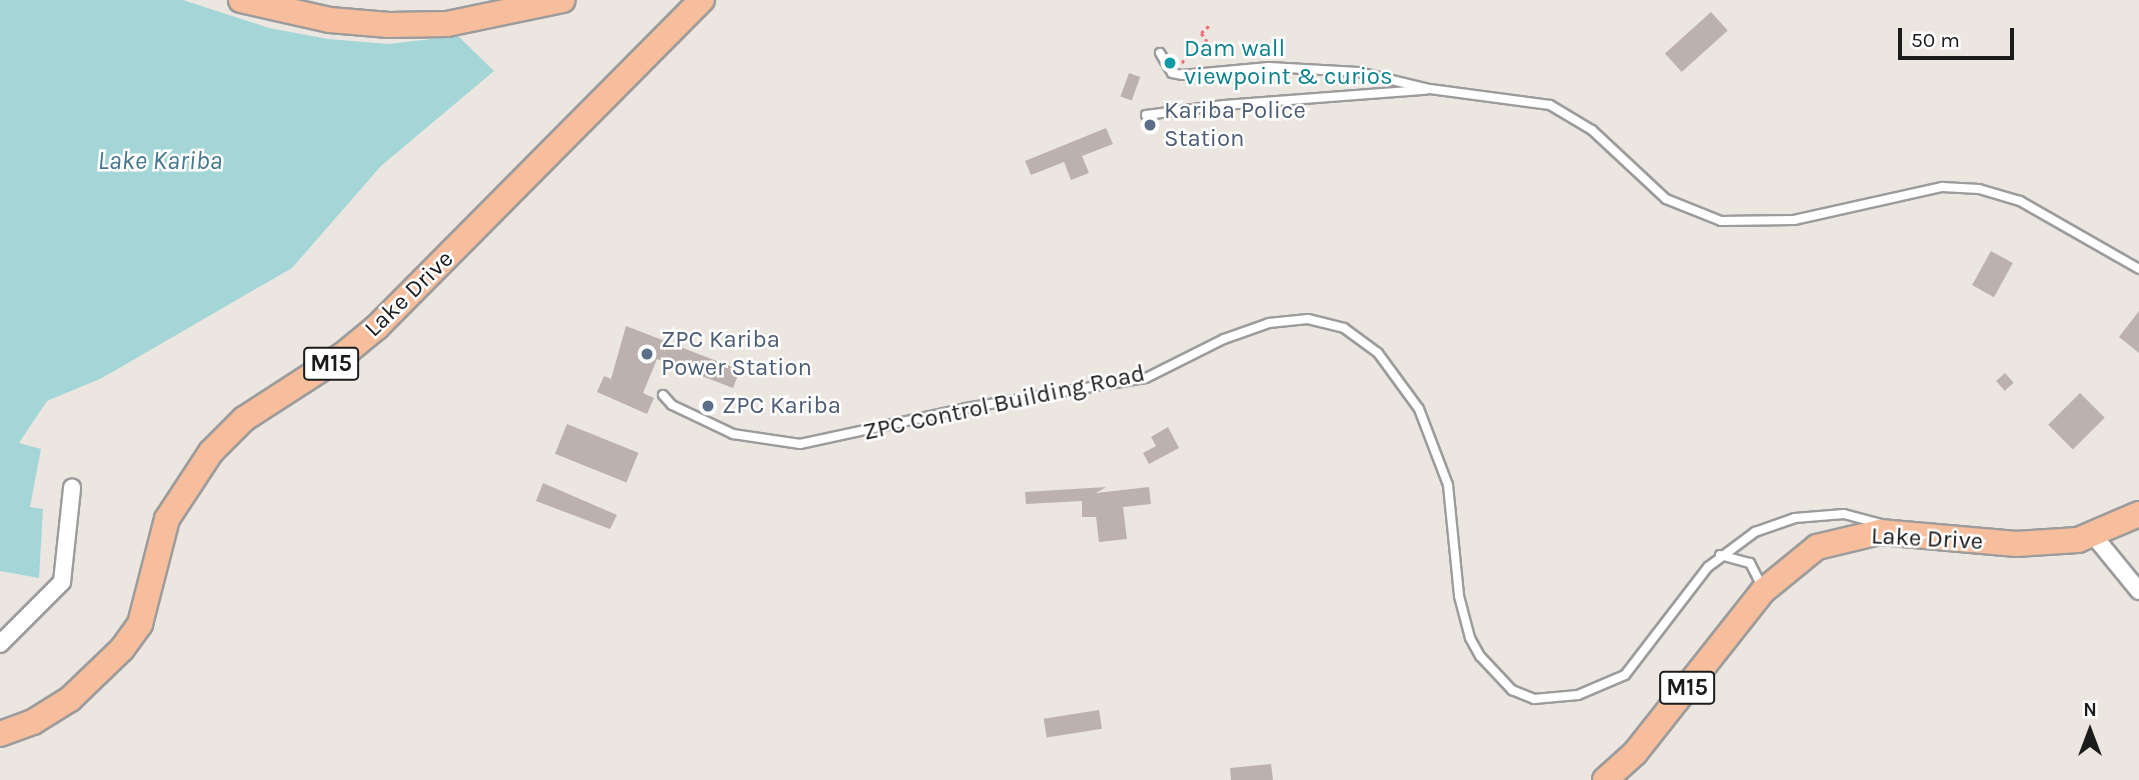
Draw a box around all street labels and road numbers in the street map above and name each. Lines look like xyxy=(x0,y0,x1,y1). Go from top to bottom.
street label: Lake Drive xyxy=(359,245,459,343)
road number: M15 xyxy=(303,344,359,384)
street label: ZPC Control Building Road xyxy=(861,359,1147,447)
street label: Lake Drive xyxy=(1870,522,1984,556)
road number: M15 xyxy=(1659,668,1715,708)

